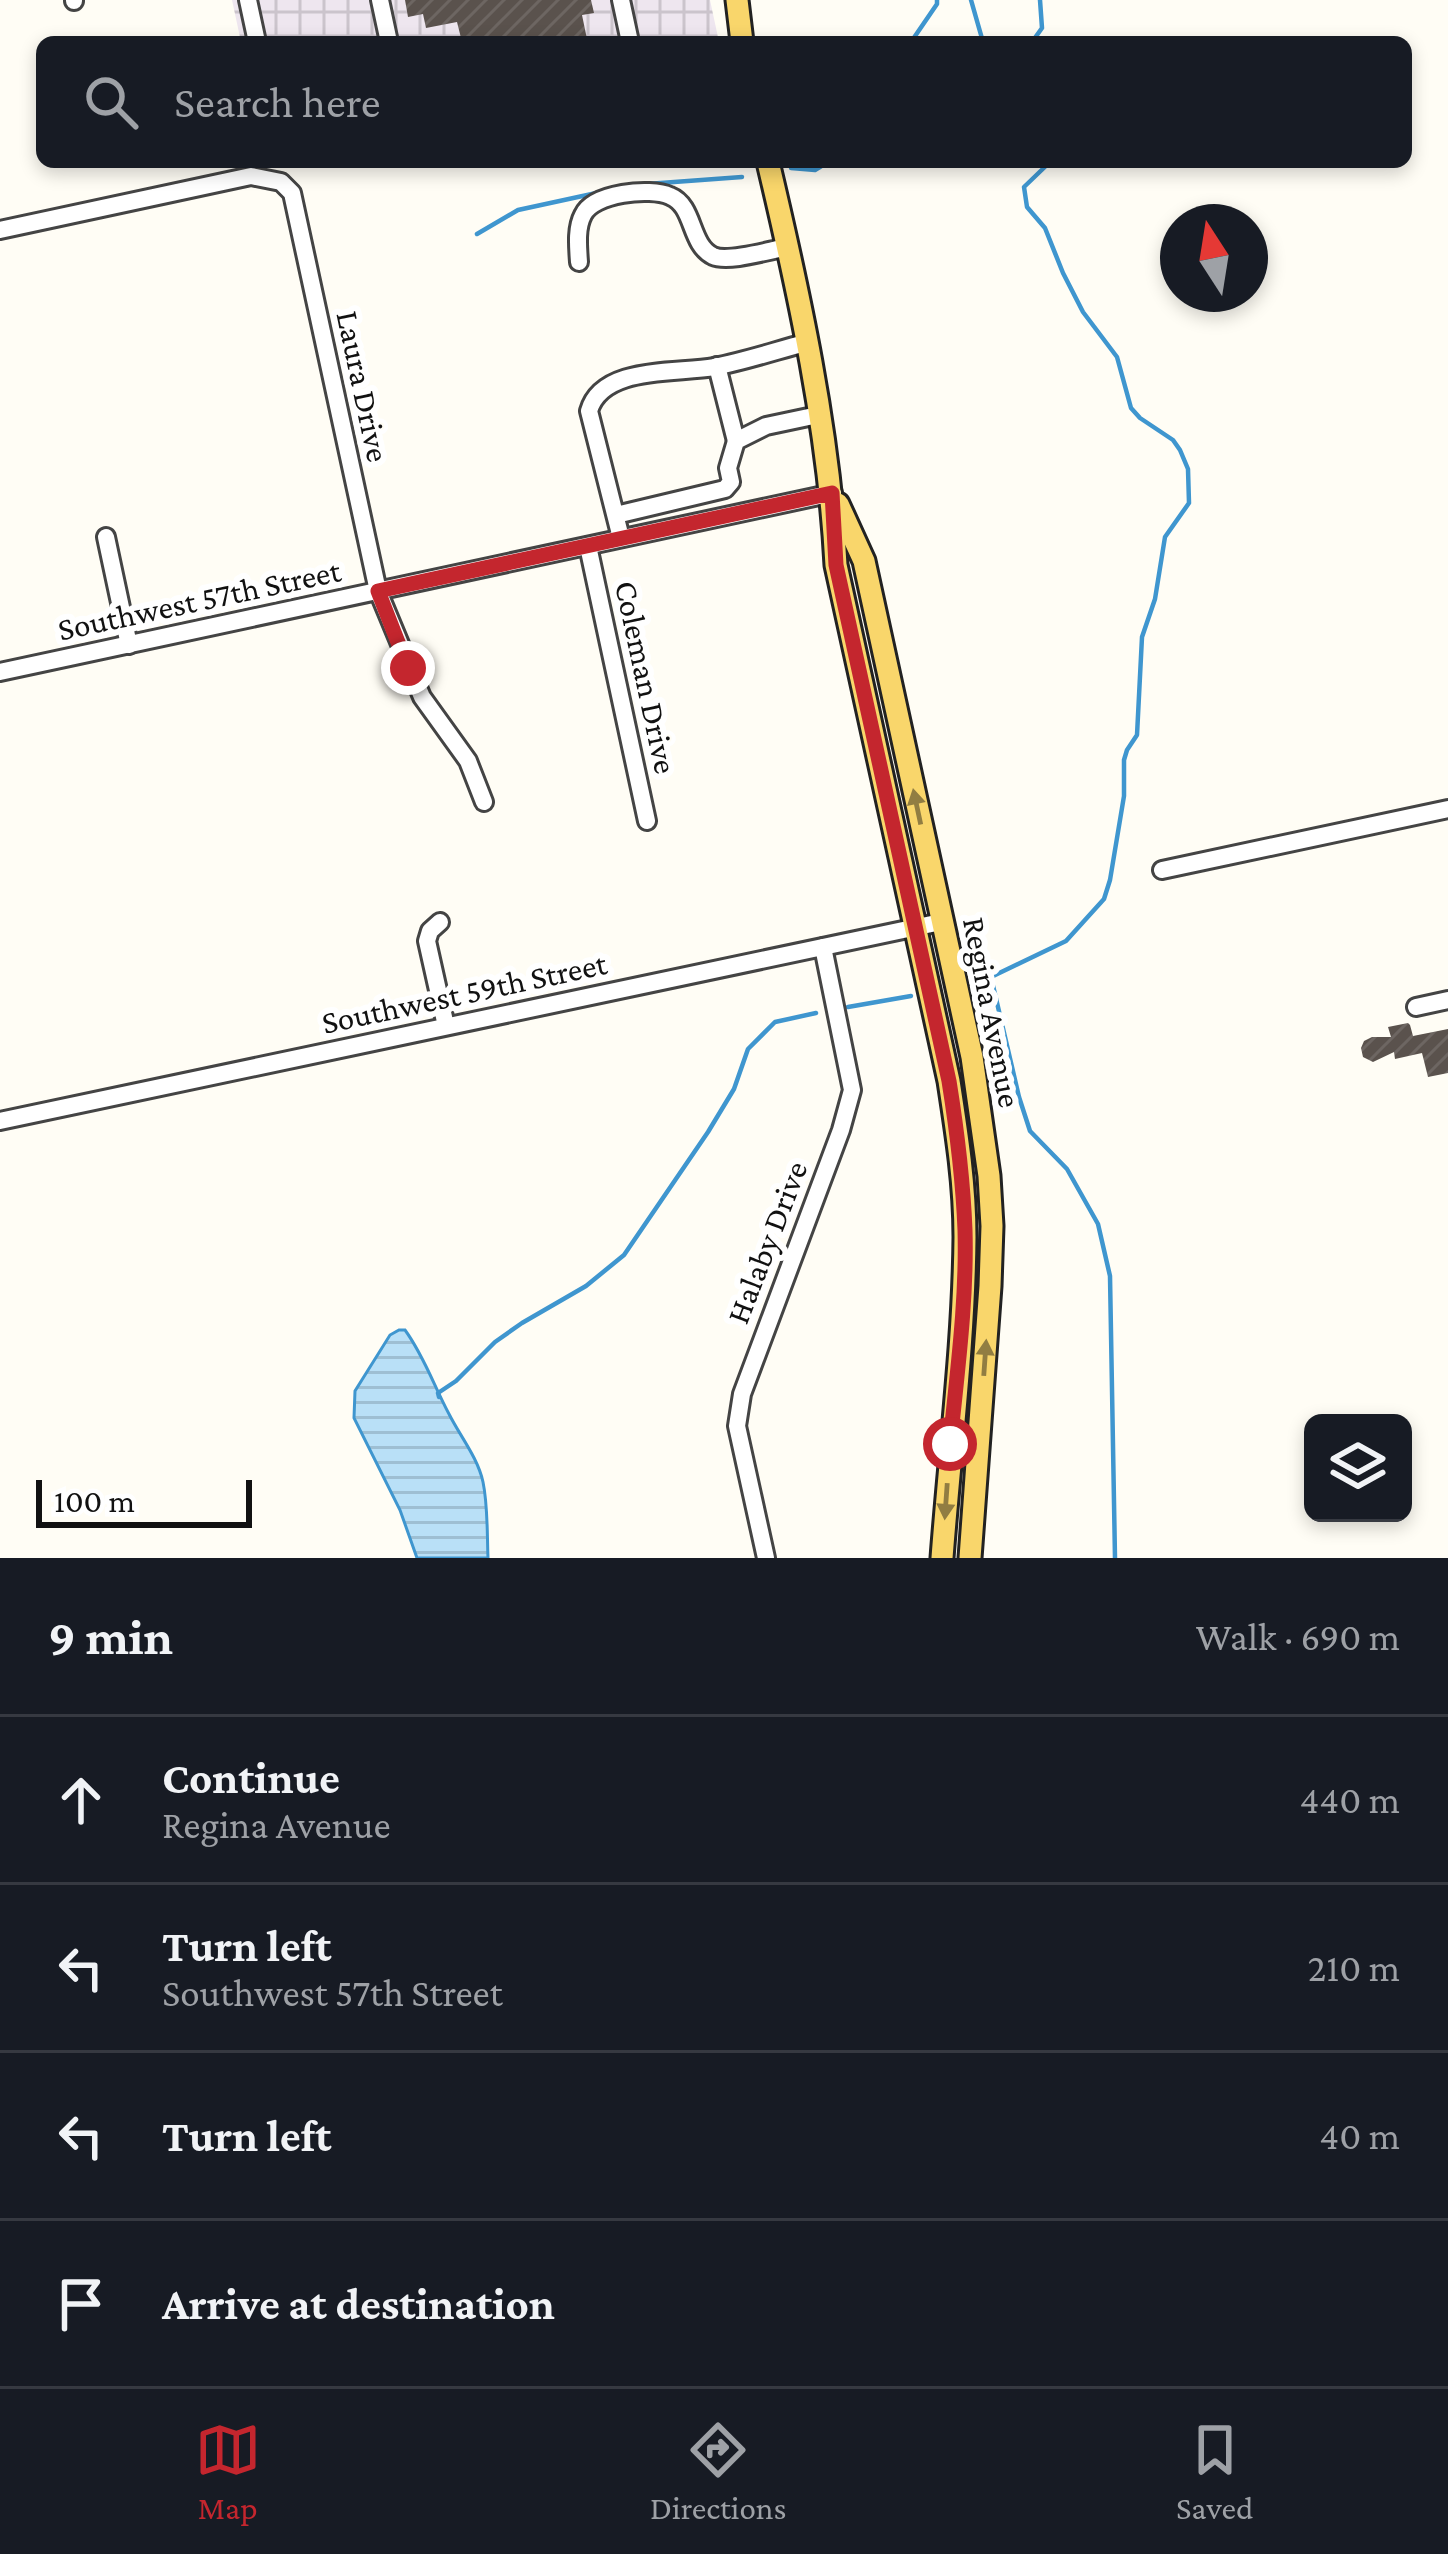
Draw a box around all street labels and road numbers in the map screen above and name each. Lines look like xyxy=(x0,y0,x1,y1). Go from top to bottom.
street label: Laura Drive xyxy=(329,307,398,465)
street label: Southwest 57th Street xyxy=(54,551,345,648)
street label: Coleman Drive xyxy=(608,577,685,777)
street label: Regina Avenue xyxy=(956,914,1029,1111)
street label: Southwest 59th Street xyxy=(318,944,611,1041)
street label: Halaby Drive xyxy=(719,1156,814,1329)

